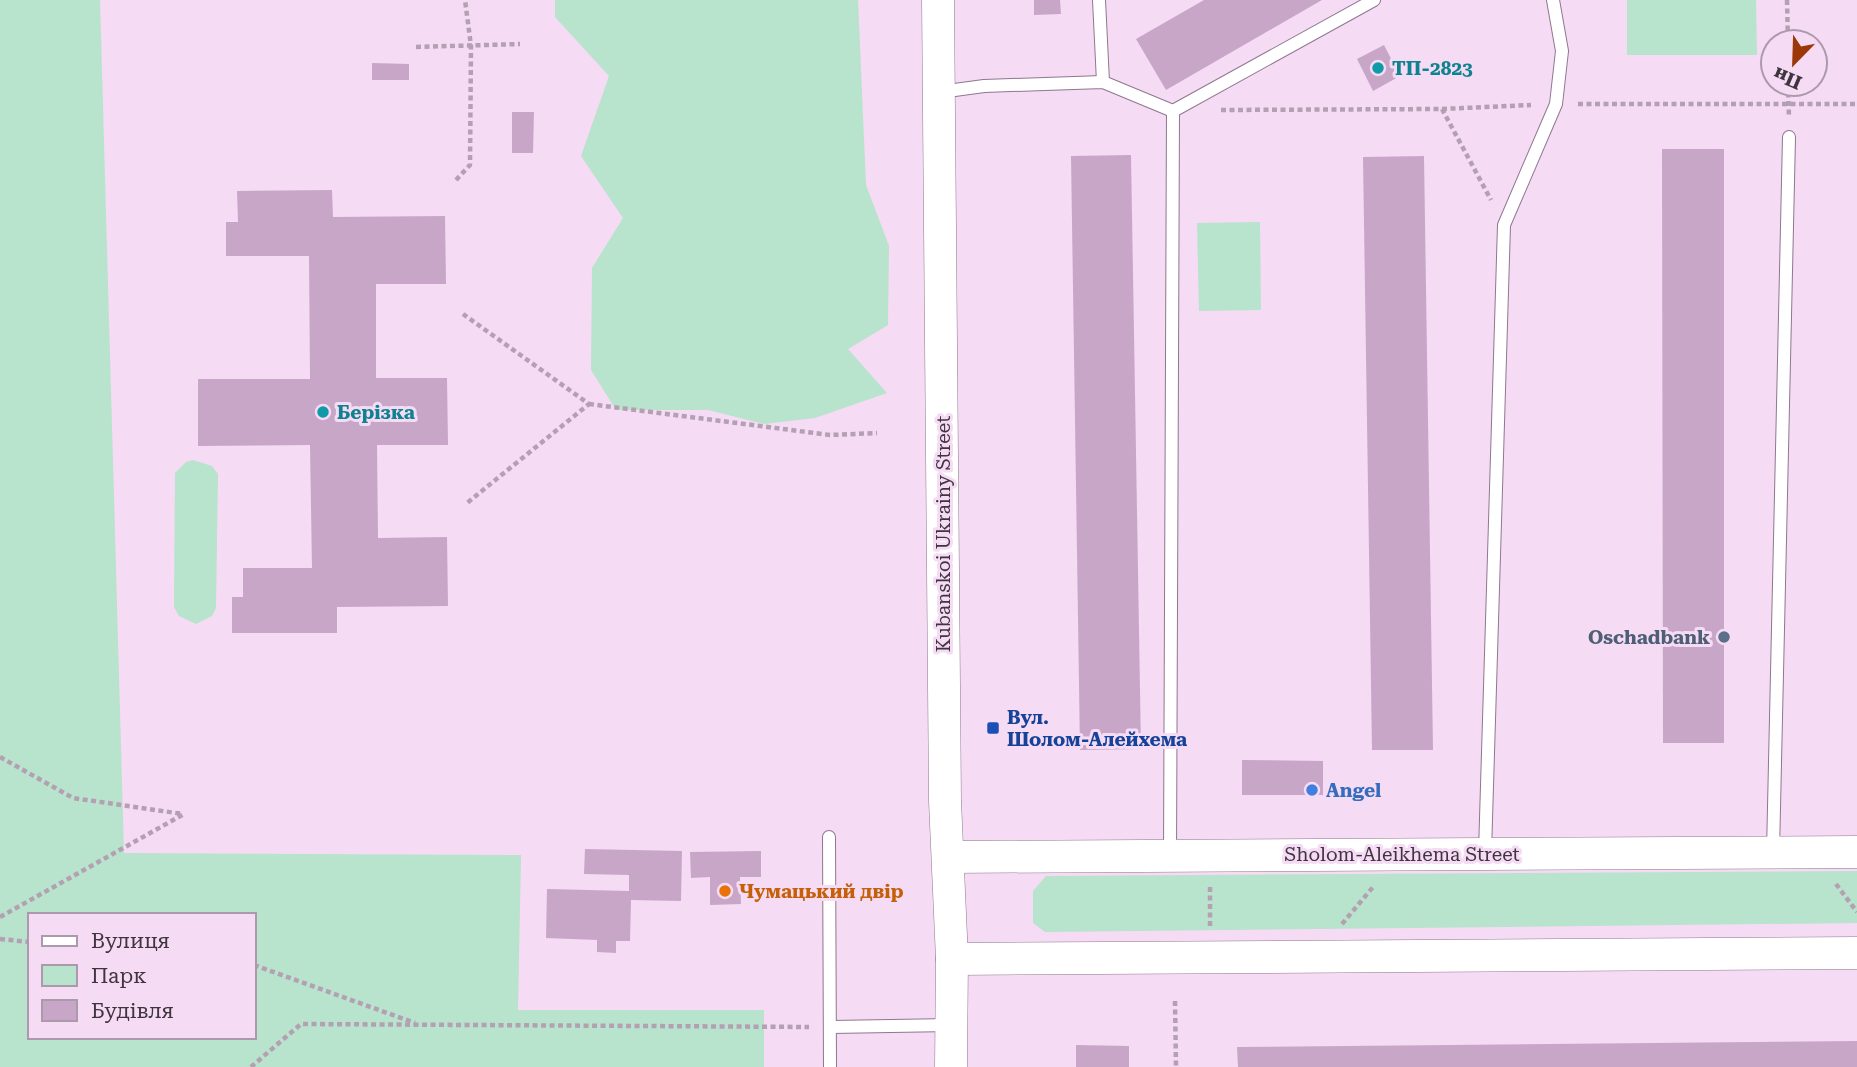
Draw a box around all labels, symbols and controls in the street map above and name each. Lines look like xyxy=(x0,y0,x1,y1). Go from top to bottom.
north arrow xyxy=(1759,28,1829,98)
place label: ТП-2823 xyxy=(1392,57,1473,80)
marker: ТП-2823 xyxy=(1370,60,1386,76)
text: Пн xyxy=(1770,62,1805,94)
place label: Берізка xyxy=(337,401,415,424)
marker: Берізка xyxy=(315,404,331,420)
street label: Kubanskoi Ukrainy Street xyxy=(932,416,955,652)
place label: Oschadbank xyxy=(1588,626,1710,649)
marker: Oschadbank xyxy=(1716,629,1732,645)
place label: Вул. Шолом-Алейхема xyxy=(1007,706,1187,751)
marker: Вул. Шолом-Алейхема xyxy=(985,720,1001,736)
place label: Angel xyxy=(1326,779,1381,802)
marker: Angel xyxy=(1304,782,1320,798)
street label: Sholom-Aleikhema Street xyxy=(1284,843,1520,866)
place label: Чумацький двір xyxy=(739,880,904,903)
marker: Чумацький двір xyxy=(717,883,733,899)
legend xyxy=(28,913,256,1039)
text: Вулиця xyxy=(91,929,170,953)
text: Парк xyxy=(91,964,147,988)
text: Будівля xyxy=(91,999,174,1023)

